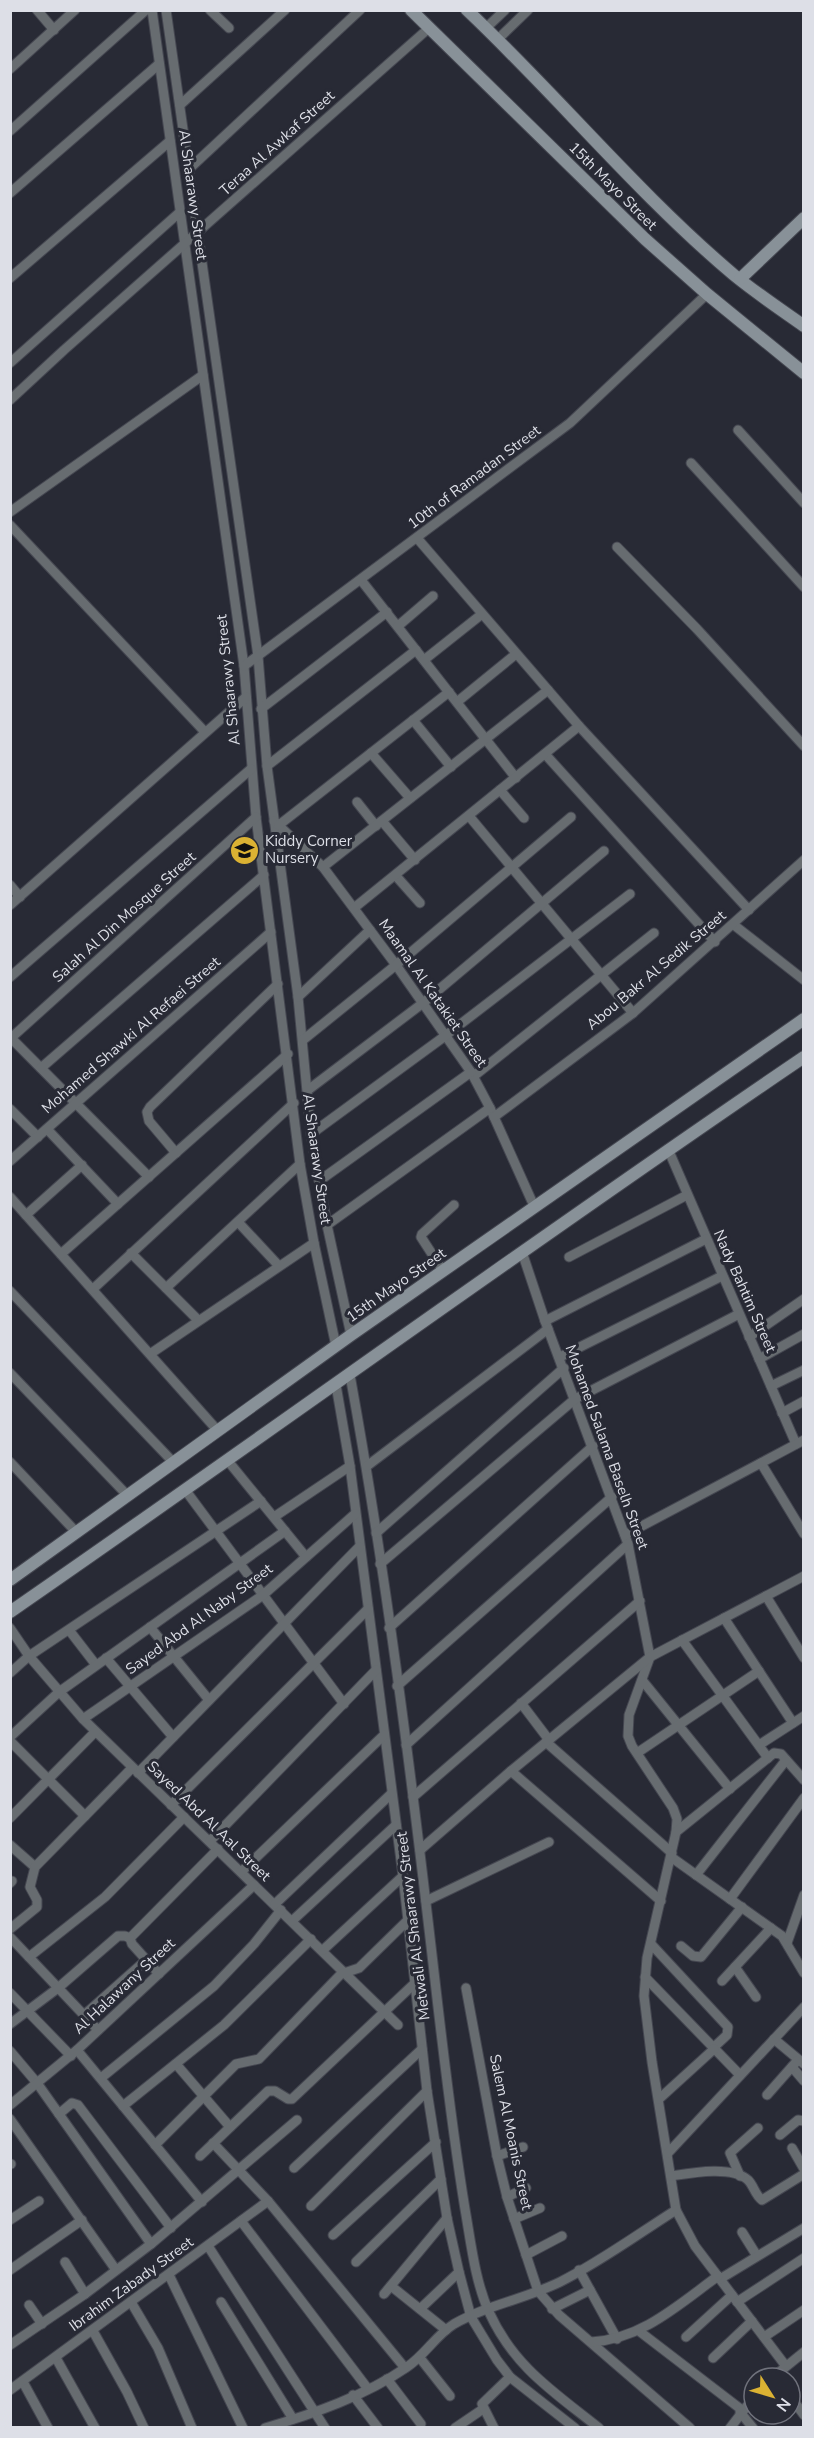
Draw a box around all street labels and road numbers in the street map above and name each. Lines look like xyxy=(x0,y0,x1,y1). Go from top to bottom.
street label: Teraa Al Awkaf Street xyxy=(215,85,339,200)
street label: Al Shaarawy Street xyxy=(174,129,212,262)
street label: 15th Mayo Street xyxy=(565,138,662,235)
street label: 10th of Ramadan Street xyxy=(403,420,545,534)
street label: Al Shaarawy Street xyxy=(211,613,245,746)
street label: Salah Al Din Mosque Street xyxy=(48,847,201,987)
street label: Abou Bakr Al Sedik Street xyxy=(582,905,730,1034)
street label: Maamal Al Katakiet Street xyxy=(374,915,492,1072)
street label: Mohamed Shawki Al Refaei Street xyxy=(38,951,225,1118)
street label: Al Shaarawy Street xyxy=(298,1093,336,1226)
street label: Nady Bahtim Street xyxy=(709,1226,781,1356)
street label: 15th Mayo Street xyxy=(342,1243,450,1327)
street label: Mohamed Salama Baselh Street xyxy=(561,1342,654,1553)
street label: Sayed Abd Al Naby Street xyxy=(122,1558,277,1679)
street label: Sayed Abd Al Aal Street xyxy=(143,1757,276,1886)
street label: Metwali Al Shaarawy Street xyxy=(391,1830,434,2021)
street label: Al Halawany Street xyxy=(69,1933,180,2038)
street label: Salem Al Moanis Street xyxy=(485,2052,537,2212)
street label: Ibrahim Zabady Street xyxy=(65,2232,198,2336)

